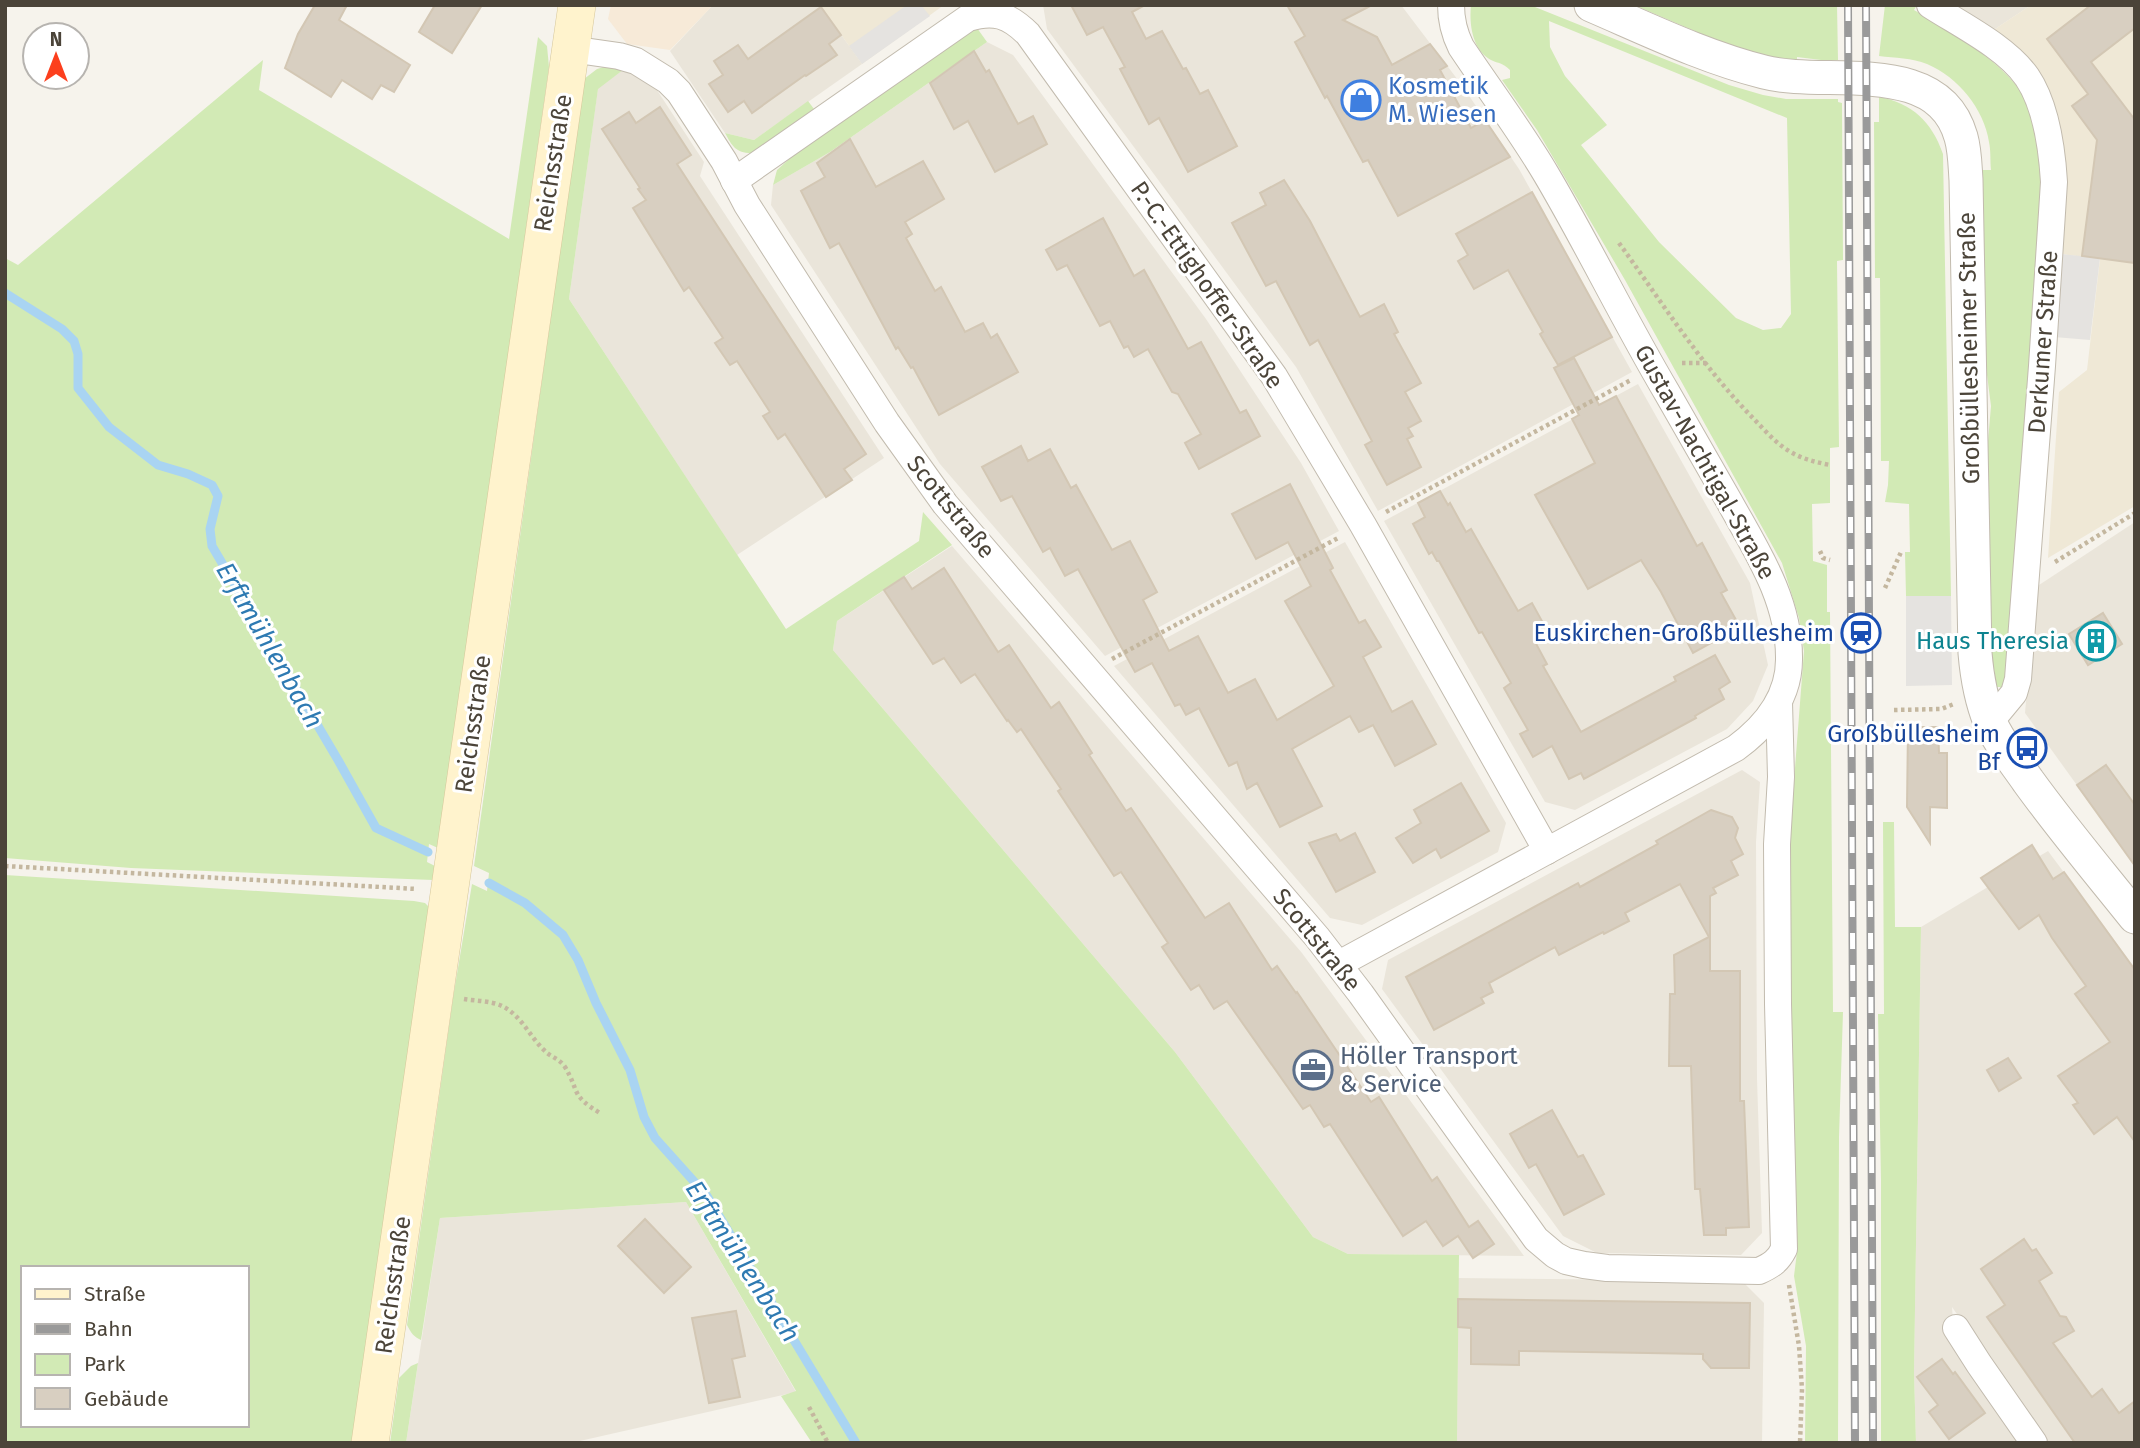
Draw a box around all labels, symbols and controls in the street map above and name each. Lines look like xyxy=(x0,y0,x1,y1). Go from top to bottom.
north arrow xyxy=(21,21,91,91)
text: N xyxy=(50,28,62,51)
place label: Kosmetik M. Wiesen xyxy=(1388,72,1497,128)
shop icon: Kosmetik M. Wiesen xyxy=(1340,79,1382,121)
street label: Reichsstraße xyxy=(528,92,578,234)
street label: P.-C.-Ettighoffer-Straße xyxy=(1125,176,1289,394)
street label: Großbüllesheimer Straße xyxy=(1953,212,1985,484)
street label: Derkumer Straße xyxy=(2023,249,2063,435)
street label: Gustav-Nachtigal-Straße xyxy=(1629,340,1781,584)
street label: Scottstraße xyxy=(901,450,1001,564)
water label: Erftmühlenbach xyxy=(210,557,330,734)
station icon: Euskirchen-Großbüllesheim xyxy=(1840,612,1882,654)
place label: Euskirchen-Großbüllesheim xyxy=(1534,619,1834,647)
building icon: Haus Theresia xyxy=(2075,620,2117,662)
place label: Haus Theresia xyxy=(1916,627,2069,655)
street label: Reichsstraße xyxy=(449,653,497,795)
place label: Großbüllesheim Bf xyxy=(1827,720,2002,776)
bus stop icon: Großbüllesheim Bf xyxy=(2006,727,2048,769)
street label: Scottstraße xyxy=(1267,883,1367,997)
place label: Höller Transport & Service xyxy=(1340,1042,1518,1098)
office icon: Höller Transport & Service xyxy=(1292,1049,1334,1091)
water label: Erftmühlenbach xyxy=(679,1175,806,1348)
street label: Reichsstraße xyxy=(369,1214,417,1356)
legend xyxy=(21,1266,248,1427)
text: Straße xyxy=(84,1281,146,1307)
text: Bahn xyxy=(84,1316,133,1342)
text: Park xyxy=(84,1351,126,1377)
text: Gebäude xyxy=(84,1386,169,1412)

